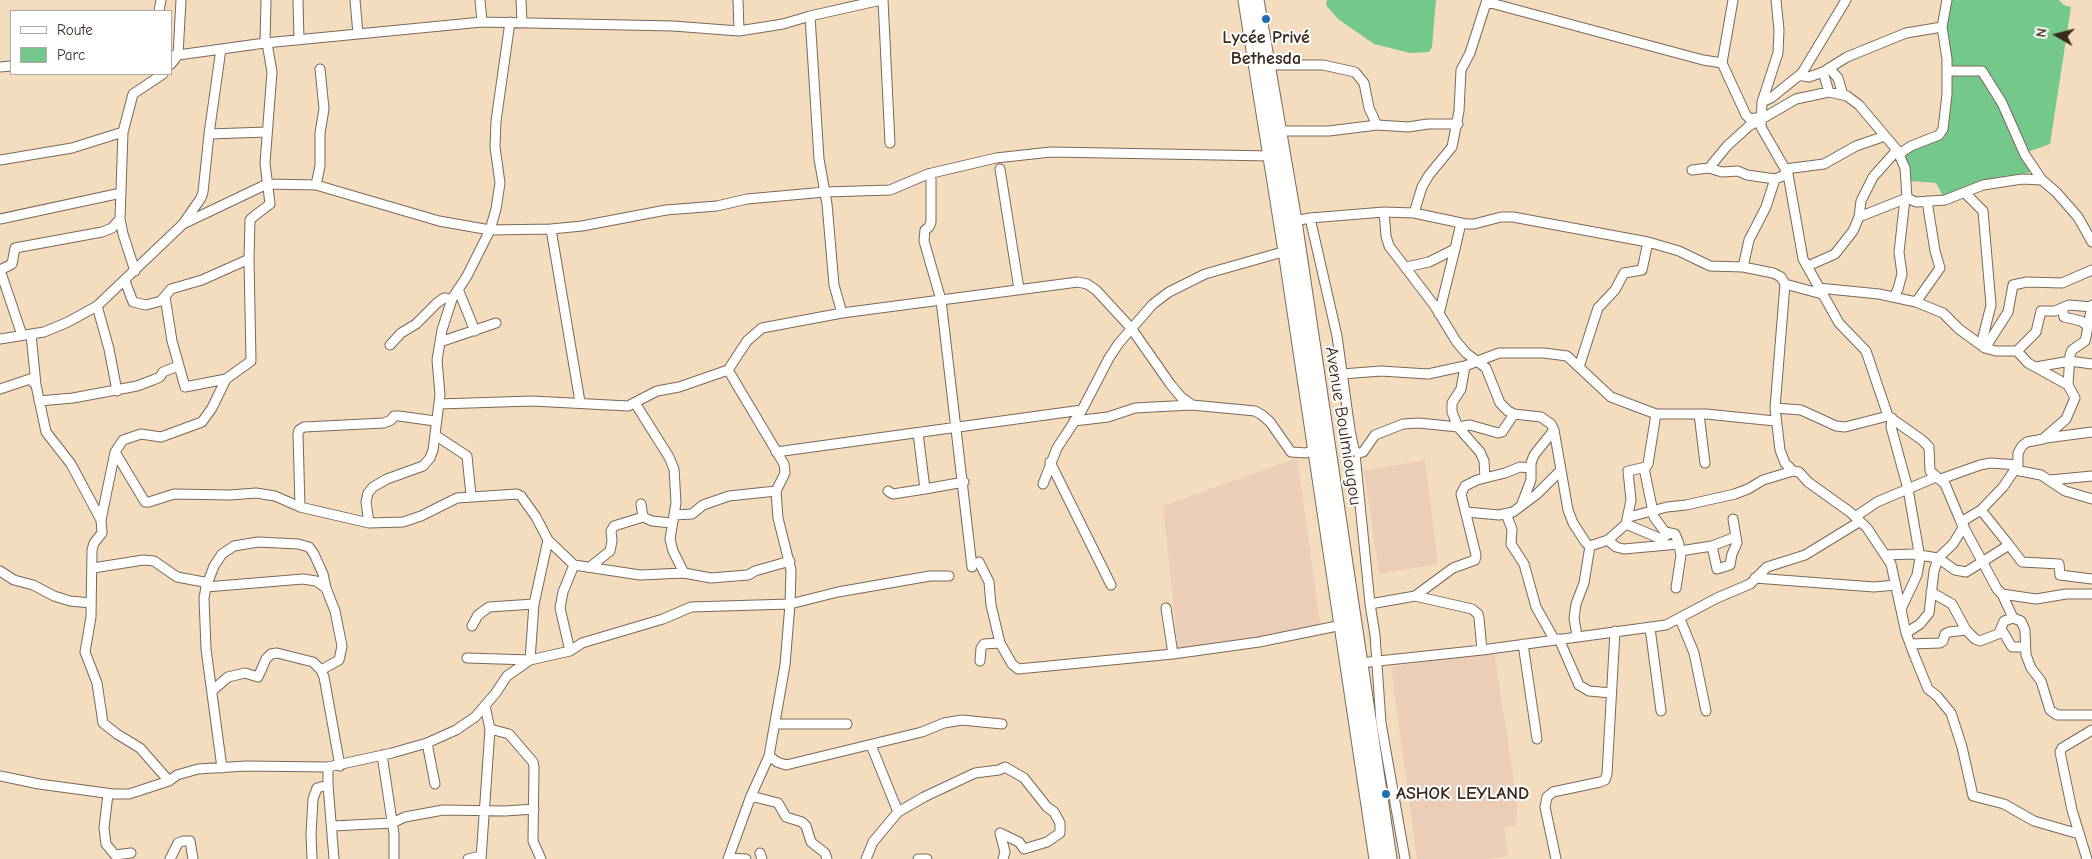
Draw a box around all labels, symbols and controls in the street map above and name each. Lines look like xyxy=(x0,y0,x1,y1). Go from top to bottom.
legend xyxy=(10,10,172,75)
north arrow xyxy=(2032,10,2082,60)
marker: Lycée Privé Bethesda xyxy=(1260,13,1272,25)
text: Route xyxy=(57,21,93,39)
place label: Lycée Privé Bethesda xyxy=(1222,27,1310,70)
text: N xyxy=(2033,27,2051,39)
text: Parc xyxy=(57,46,85,64)
street label: Avenue Boulmiougou xyxy=(1320,345,1366,507)
place label: ASHOK LEYLAND xyxy=(1396,783,1529,805)
marker: ASHOK LEYLAND xyxy=(1380,788,1392,800)

